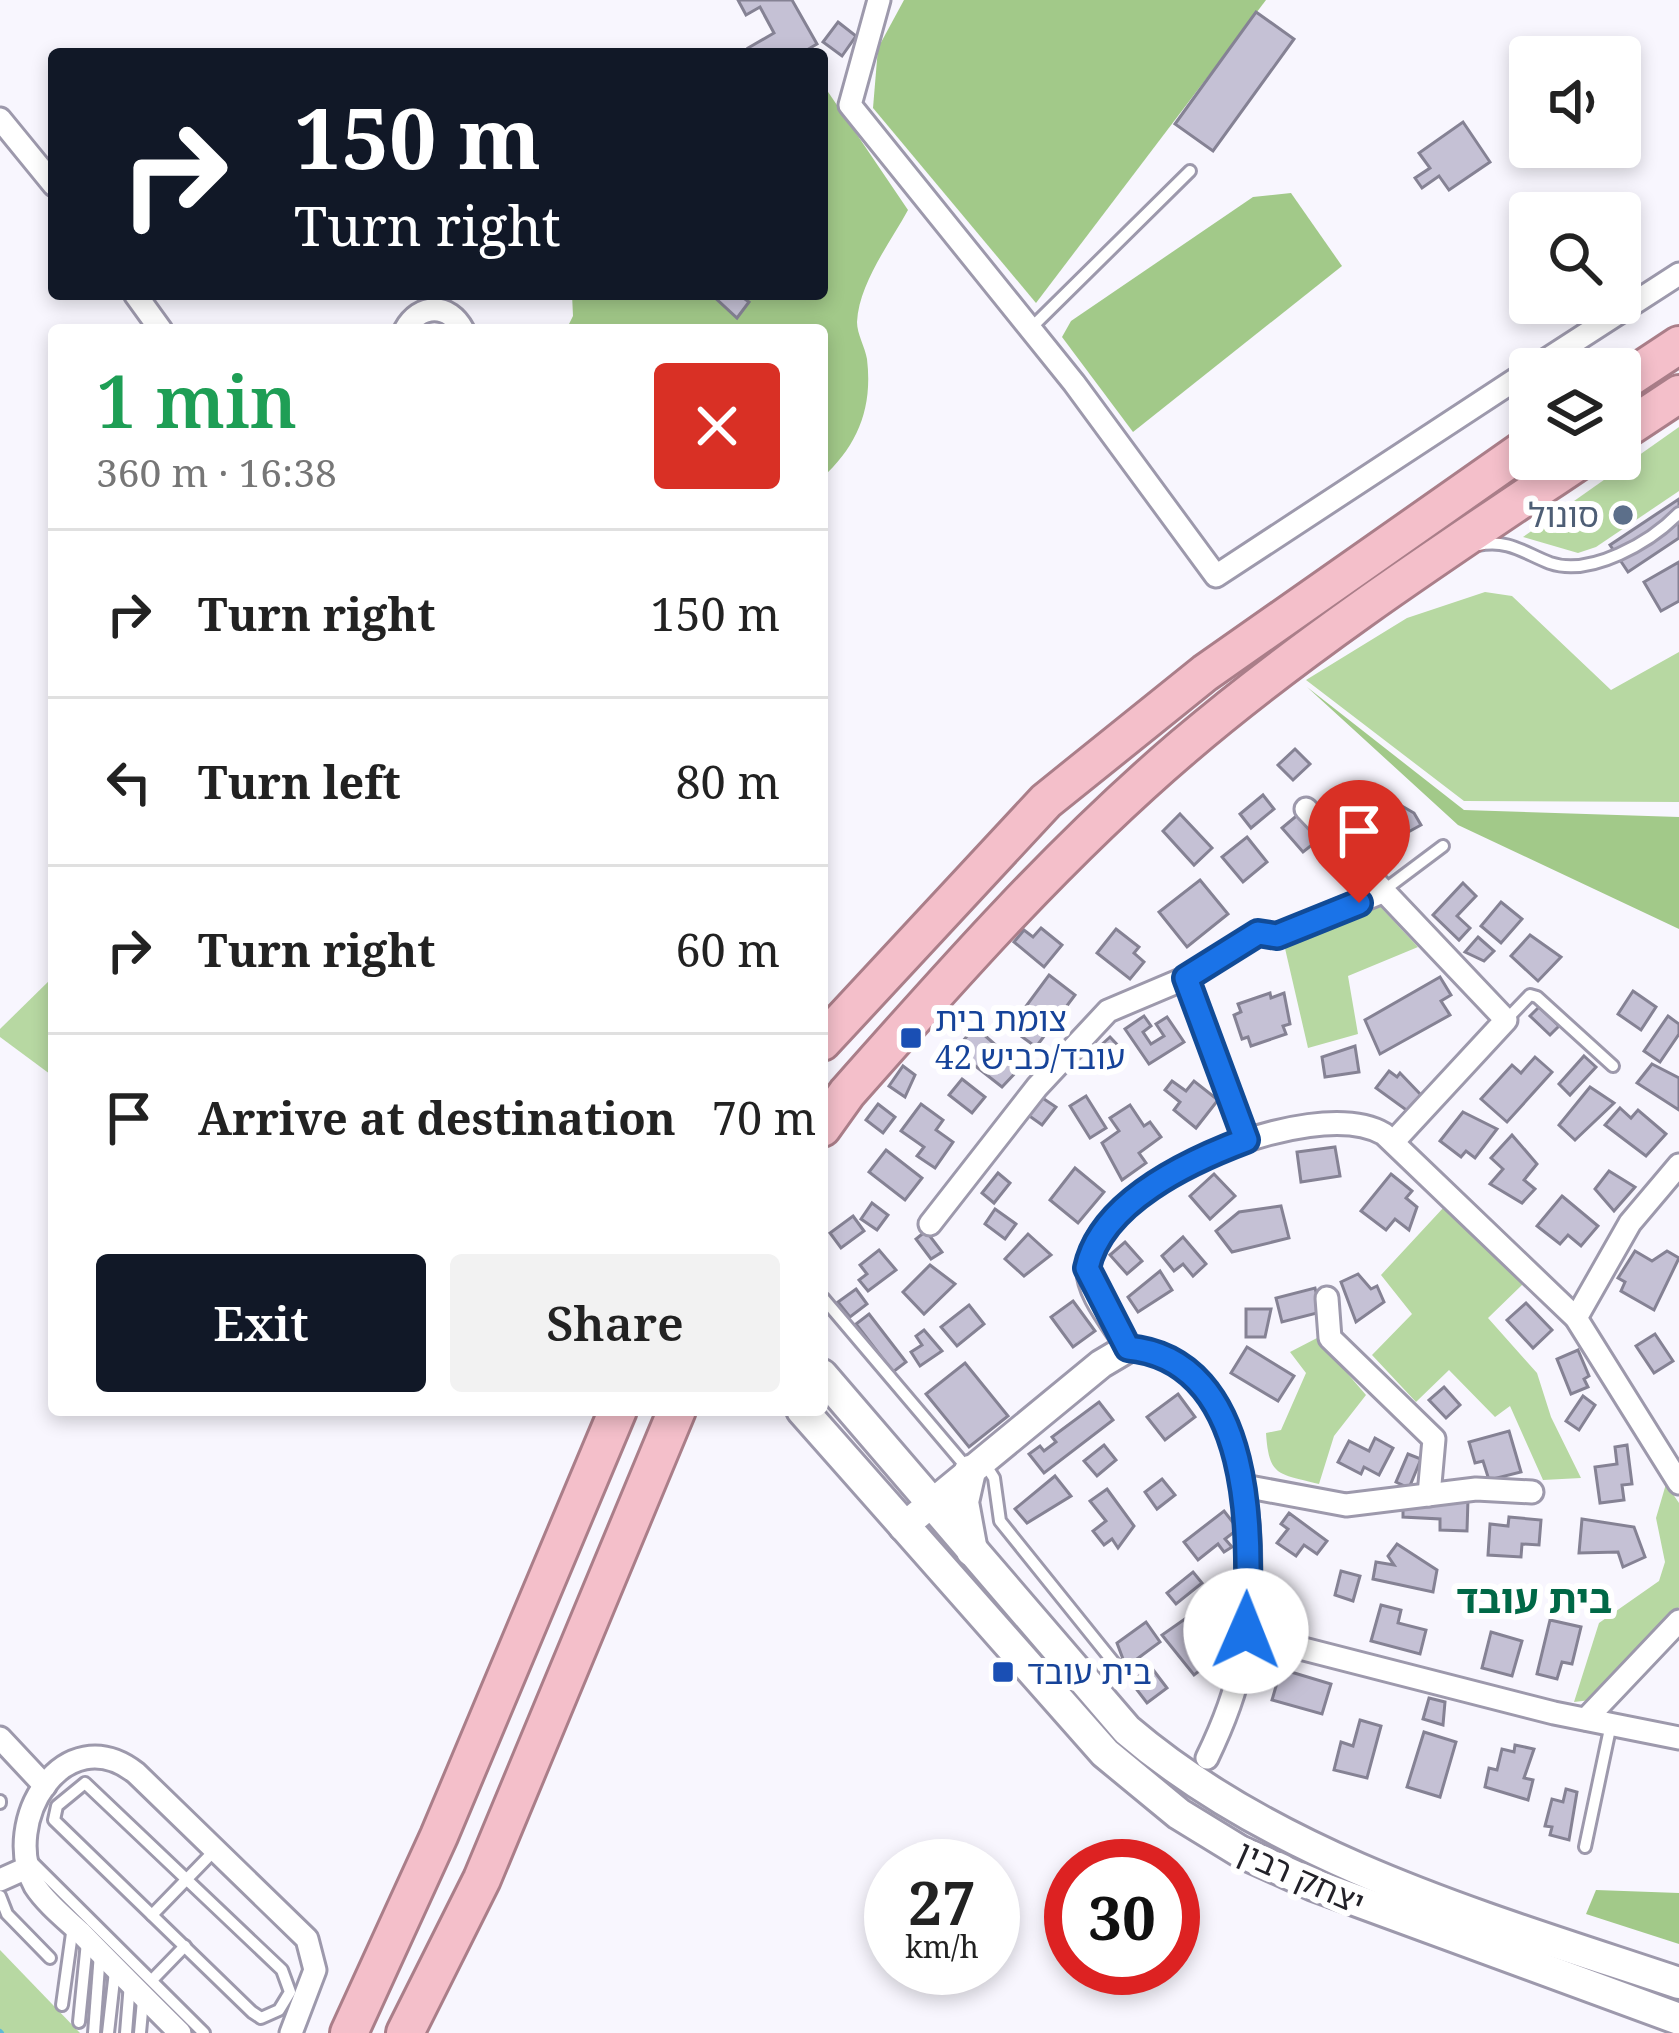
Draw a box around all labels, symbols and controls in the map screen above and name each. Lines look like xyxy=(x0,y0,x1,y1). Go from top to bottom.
map controls xyxy=(1509,36,1641,480)
button: sound xyxy=(1509,36,1641,168)
text: 150 m xyxy=(294,79,541,194)
icon: right xyxy=(96,96,252,252)
text: Turn right xyxy=(294,188,561,262)
button: search xyxy=(1509,192,1641,324)
button: layers xyxy=(1509,348,1641,480)
text: 1 min xyxy=(96,351,297,449)
button: close xyxy=(654,363,780,489)
text: 360 m · 16:38 xyxy=(96,445,337,498)
place label: סונול xyxy=(1528,492,1599,537)
marker: סונול xyxy=(1610,502,1636,528)
icon: right xyxy=(96,581,162,647)
text: Turn right xyxy=(198,583,435,644)
text: 150 m xyxy=(650,583,780,644)
icon: left xyxy=(96,749,162,815)
text: Turn left xyxy=(198,751,401,812)
text: 80 m xyxy=(675,751,780,812)
pin xyxy=(1308,780,1410,903)
icon: arrive xyxy=(1326,798,1392,864)
icon: right xyxy=(96,917,162,983)
text: Turn right xyxy=(198,919,435,980)
text: 60 m xyxy=(675,919,780,980)
place label: צומת בית עובד/כביש 42 xyxy=(935,996,1125,1079)
marker: צומת בית עובד/כביש 42 xyxy=(898,1025,924,1051)
icon: arrive xyxy=(96,1085,162,1151)
text: Arrive at destination xyxy=(198,1087,676,1148)
text: 70 m xyxy=(712,1087,816,1148)
button: Exit xyxy=(96,1254,426,1392)
button: Share xyxy=(450,1254,780,1392)
position arrow xyxy=(1183,1568,1309,1694)
district label: בית עובד xyxy=(1456,1571,1612,1624)
place label: בית עובד xyxy=(1027,1649,1152,1694)
marker: בית עובד xyxy=(990,1659,1016,1685)
street label: יצחק רבין xyxy=(1231,1829,1372,1924)
speed limit sign: 30 xyxy=(1044,1839,1200,1995)
text: 27 xyxy=(908,1861,976,1943)
text: km/h xyxy=(905,1926,979,1967)

